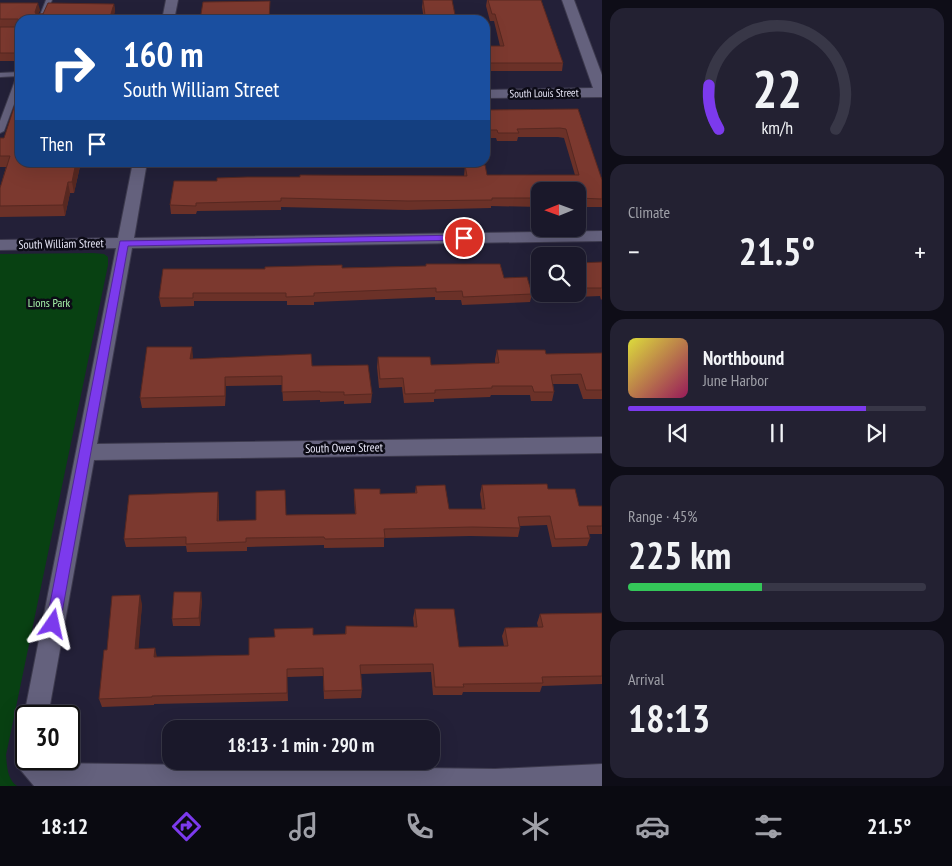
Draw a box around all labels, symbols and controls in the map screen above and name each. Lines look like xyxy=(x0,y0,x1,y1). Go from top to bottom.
text: 160 m xyxy=(123,31,204,77)
icon: right xyxy=(40,35,105,100)
text: 22 xyxy=(752,55,802,122)
text: South William Street xyxy=(123,75,279,103)
street label: South Louis Street xyxy=(509,85,579,101)
text: km/h xyxy=(761,116,793,139)
icon: arrive xyxy=(83,130,111,158)
text: Then xyxy=(40,132,73,156)
north arrow xyxy=(531,182,586,238)
map controls xyxy=(531,182,586,302)
text: Climate xyxy=(628,202,670,222)
pin xyxy=(443,217,485,259)
icon: arrive xyxy=(450,224,478,252)
text: 21.5° xyxy=(739,226,815,275)
text: − xyxy=(628,233,640,270)
text: + xyxy=(914,233,926,270)
street label: South William Street xyxy=(18,235,104,252)
button: search xyxy=(531,247,586,302)
park label: Lions Park xyxy=(28,295,71,310)
text: Northbound xyxy=(703,346,784,370)
text: June Harbor xyxy=(703,370,768,390)
icon: previous xyxy=(664,419,692,447)
icon: pause xyxy=(763,419,791,447)
icon: next xyxy=(862,419,890,447)
street label: South Owen Street xyxy=(305,439,384,456)
text: Range · 45% xyxy=(628,506,697,526)
text: 225 km xyxy=(628,530,731,579)
position arrow xyxy=(26,597,78,649)
text: Arrival xyxy=(628,669,664,689)
text: 18:13 xyxy=(628,693,710,742)
speed limit sign: 30 xyxy=(15,705,80,770)
text: 18:13 · 1 min · 290 m xyxy=(228,733,374,757)
icon: directions xyxy=(169,809,204,844)
icon: music xyxy=(286,809,321,844)
icon: phone xyxy=(402,809,437,844)
icon: climate xyxy=(518,809,553,844)
icon: car xyxy=(635,809,670,844)
icon: filters xyxy=(751,809,786,844)
text: 18:12 xyxy=(41,812,88,840)
text: 21.5° xyxy=(867,812,911,840)

